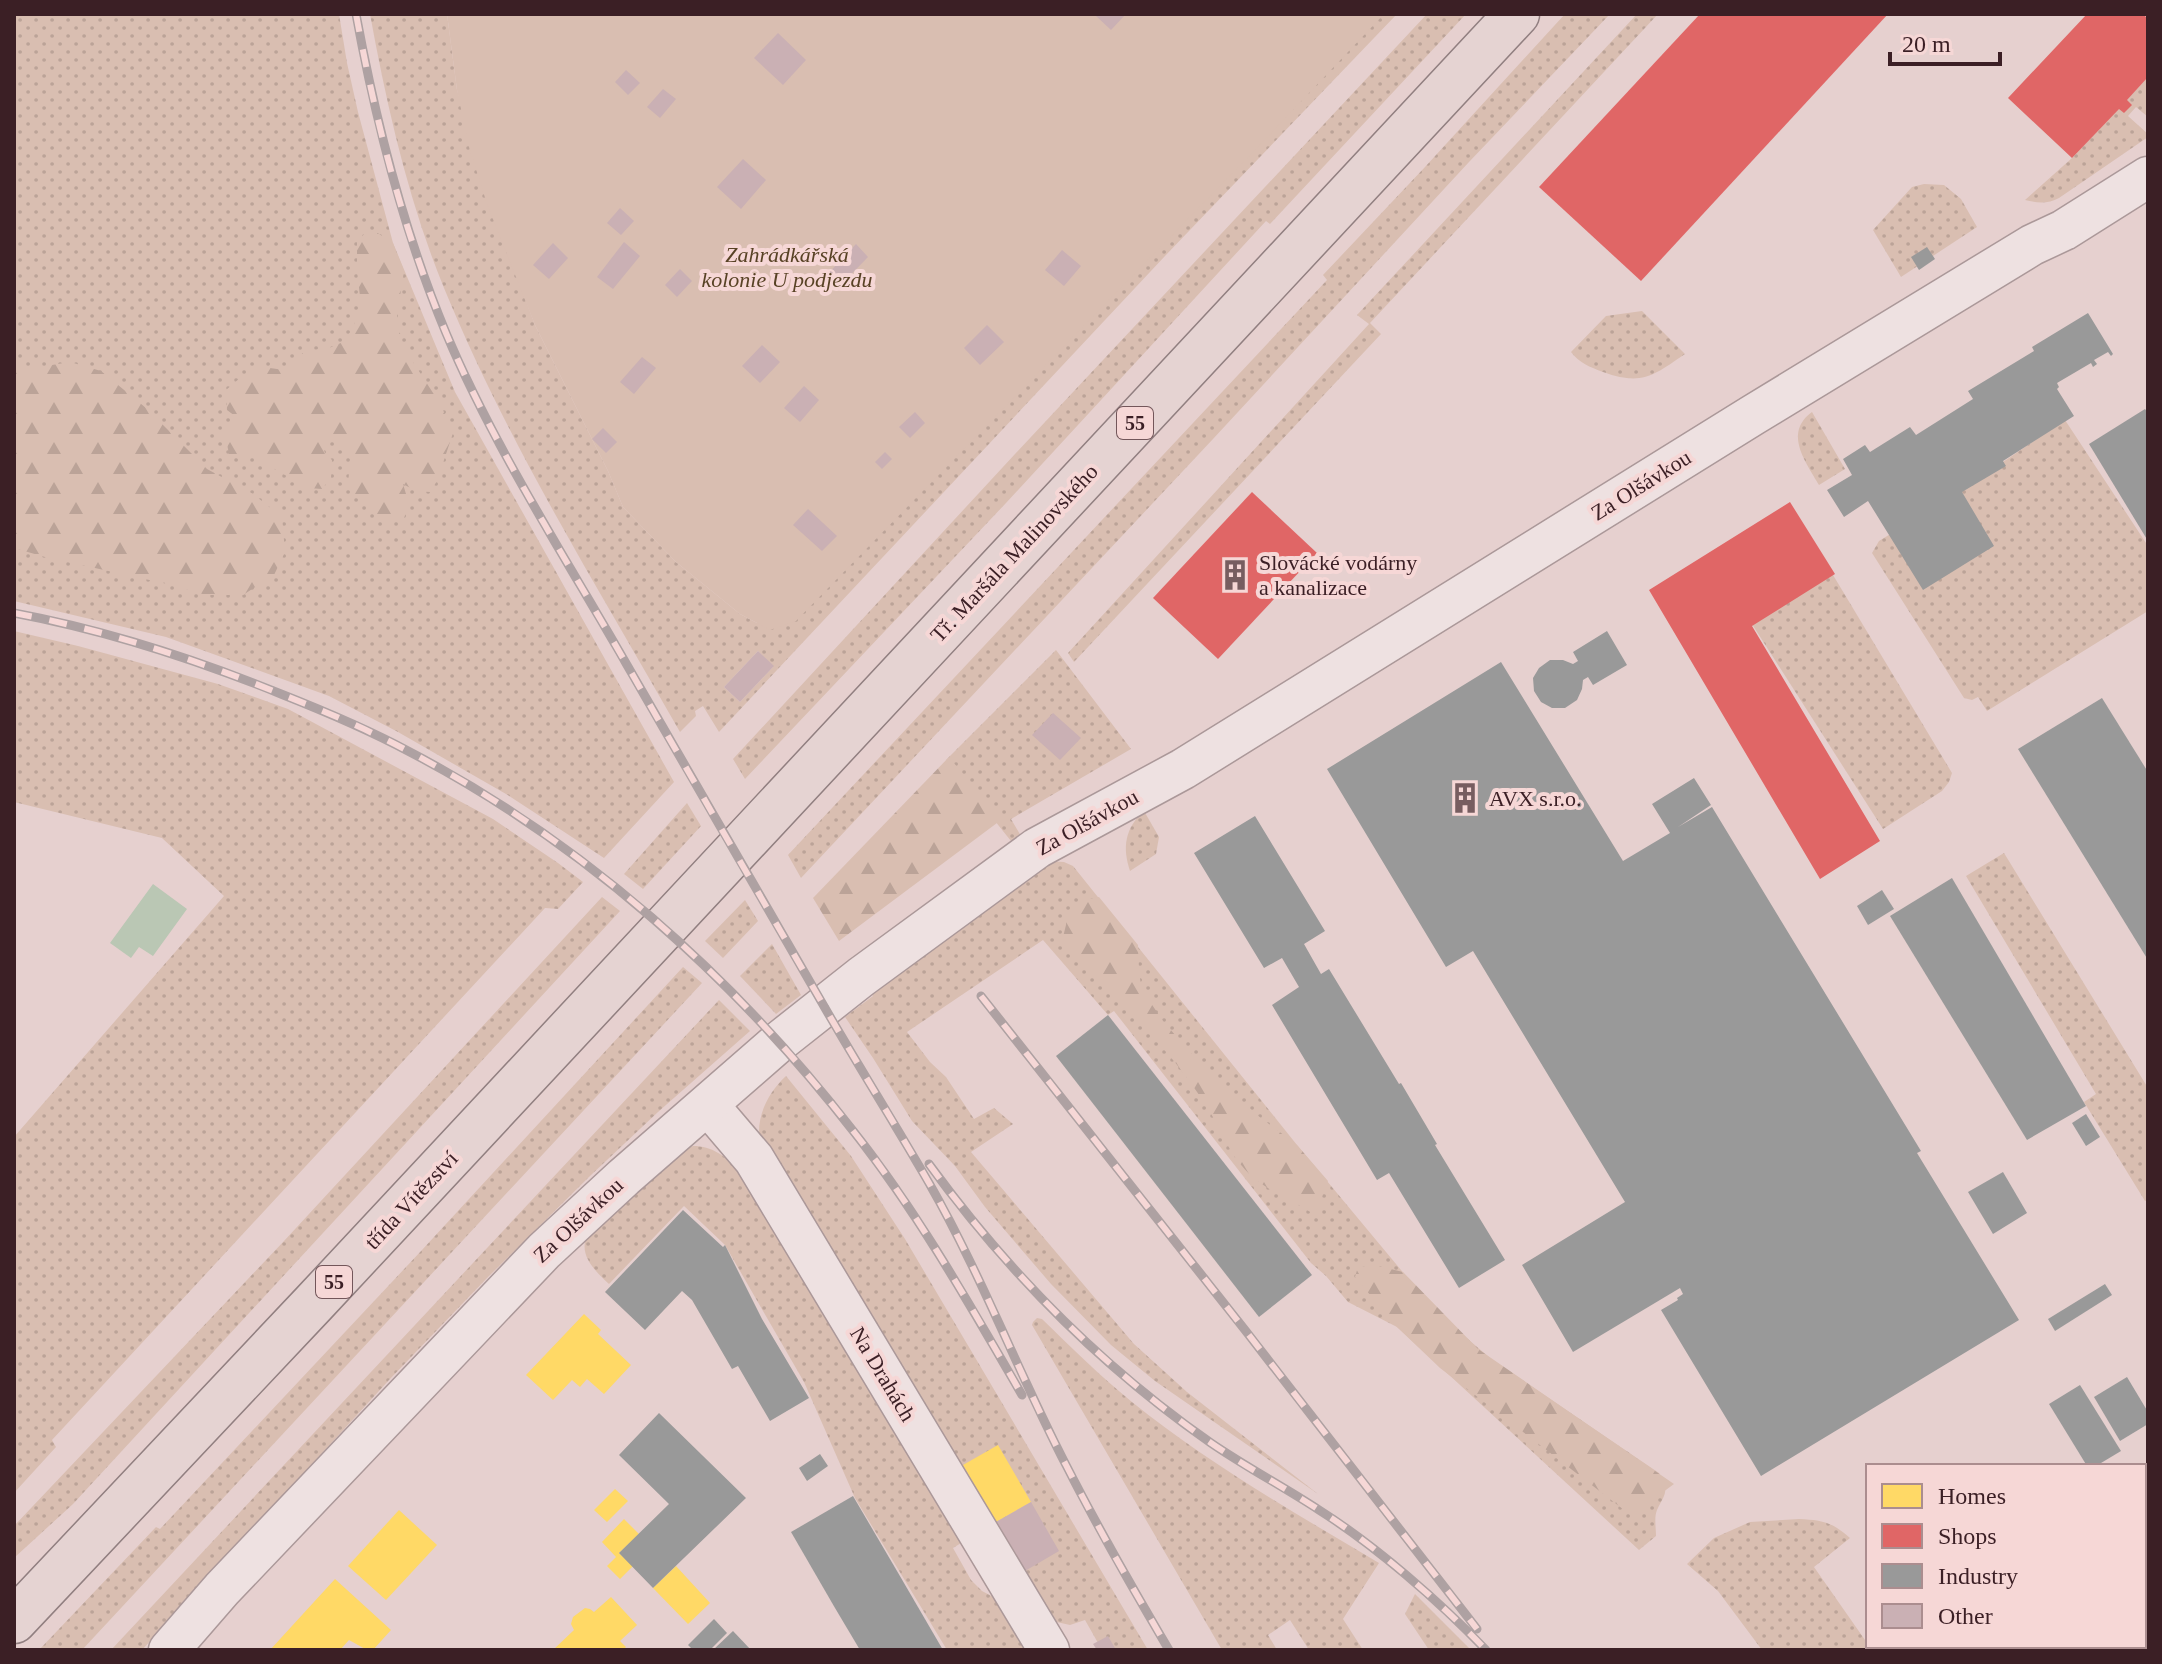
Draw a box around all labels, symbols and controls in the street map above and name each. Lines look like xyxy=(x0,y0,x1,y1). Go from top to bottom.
scale bar xyxy=(1890,16,2000,66)
text: 20 m xyxy=(1902,31,1951,57)
park label: Zahrádkářská kolonie U podjezdu xyxy=(701,242,873,292)
road number: 55 xyxy=(1117,407,1153,439)
street label: Za Olšávkou xyxy=(1586,444,1696,526)
street label: Tř. Maršála Malinovského xyxy=(925,459,1103,647)
place label: Slovácké vodárny a kanalizace xyxy=(1259,550,1417,600)
building icon: Slovácké vodárny a kanalizace xyxy=(1218,558,1252,592)
building icon: AVX s.r.o. xyxy=(1448,781,1482,815)
street label: Za Olšávkou xyxy=(1032,784,1142,860)
place label: AVX s.r.o. xyxy=(1489,786,1582,811)
street label: třída Vítězství xyxy=(359,1146,463,1254)
street label: Za Olšávkou xyxy=(528,1172,628,1268)
road number: 55 xyxy=(316,1266,352,1298)
street label: Na Drahách xyxy=(845,1322,921,1426)
legend xyxy=(1866,1464,2146,1648)
text: Homes xyxy=(1938,1483,2006,1509)
text: Shops xyxy=(1938,1523,1997,1549)
text: Industry xyxy=(1938,1563,2018,1589)
text: Other xyxy=(1938,1603,1993,1629)

